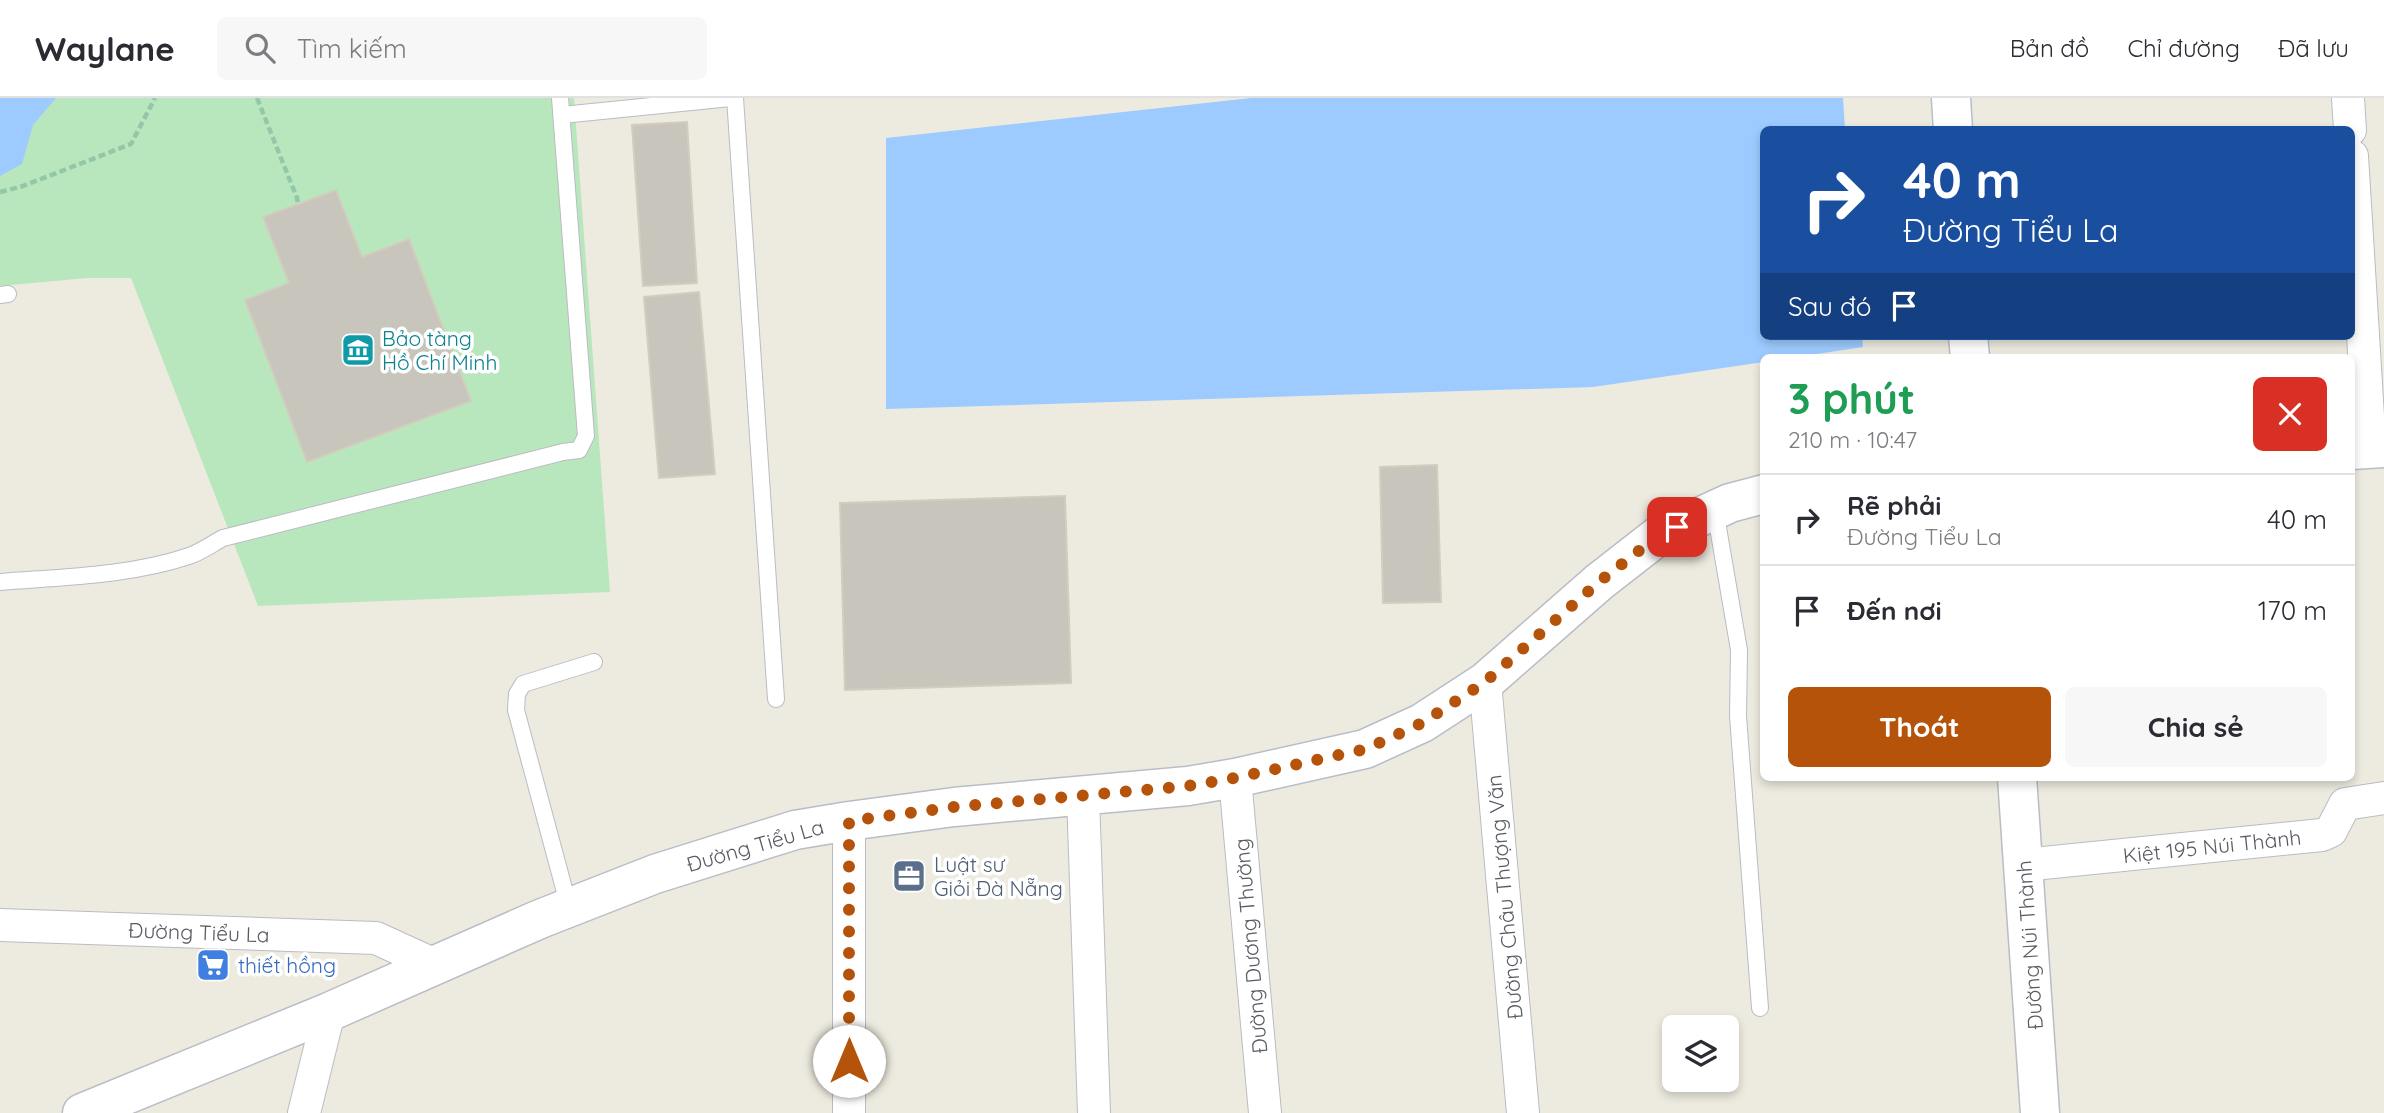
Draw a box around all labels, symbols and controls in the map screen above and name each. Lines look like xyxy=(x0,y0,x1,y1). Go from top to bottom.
search box xyxy=(217,17,707,80)
text: Waylane xyxy=(35,28,175,69)
icon: search xyxy=(241,29,279,67)
text: Tìm kiếm xyxy=(297,32,407,65)
text: Bản đồ xyxy=(2010,33,2089,63)
text: Chỉ đường xyxy=(2127,33,2240,63)
text: Đã lưu xyxy=(2278,33,2349,63)
text: 40 m xyxy=(1903,149,2021,210)
icon: right xyxy=(1788,154,1879,245)
text: Đường Tiểu La xyxy=(1903,210,2118,250)
icon: arrive xyxy=(1885,287,1923,325)
text: Sau đó xyxy=(1788,290,1871,323)
place label: Bảo tàng Hồ Chí Minh xyxy=(382,325,497,375)
museum icon: Bảo tàng Hồ Chí Minh xyxy=(339,331,377,369)
text: 3 phút xyxy=(1788,372,1915,425)
button: close xyxy=(2253,377,2327,451)
text: 210 m · 10:47 xyxy=(1788,425,1917,454)
text: Rẽ phải xyxy=(1847,489,1941,522)
pin xyxy=(1647,497,1707,557)
icon: right xyxy=(1788,501,1826,539)
text: 40 m xyxy=(2267,503,2327,536)
icon: arrive xyxy=(1658,508,1696,546)
text: Đường Tiểu La xyxy=(1847,522,2002,551)
icon: arrive xyxy=(1788,592,1826,630)
text: Đến nơi xyxy=(1847,594,1942,627)
text: 170 m xyxy=(2258,594,2327,627)
button: Thoát xyxy=(1788,687,2051,767)
button: Chia sẻ xyxy=(2065,687,2327,767)
street label: Đường Châu Thượng Văn xyxy=(1480,774,1528,1020)
street label: Đường Tiểu La xyxy=(683,813,827,877)
street label: Kiệt 195 Núi Thành xyxy=(2122,824,2302,868)
street label: Đường Dương Thường xyxy=(1228,837,1272,1055)
place label: Luật sư Giỏi Đà Nẵng xyxy=(934,851,1063,901)
office icon: Luật sư Giỏi Đà Nẵng xyxy=(890,857,928,895)
street label: Đường Núi Thành xyxy=(2010,860,2048,1030)
street label: Đường Tiểu La xyxy=(128,917,270,947)
supermarket icon: thiết hồng xyxy=(194,946,232,984)
place label: thiết hồng xyxy=(238,952,336,978)
map controls xyxy=(1662,1015,1739,1092)
button: layers xyxy=(1662,1015,1739,1092)
position arrow xyxy=(812,1024,886,1098)

